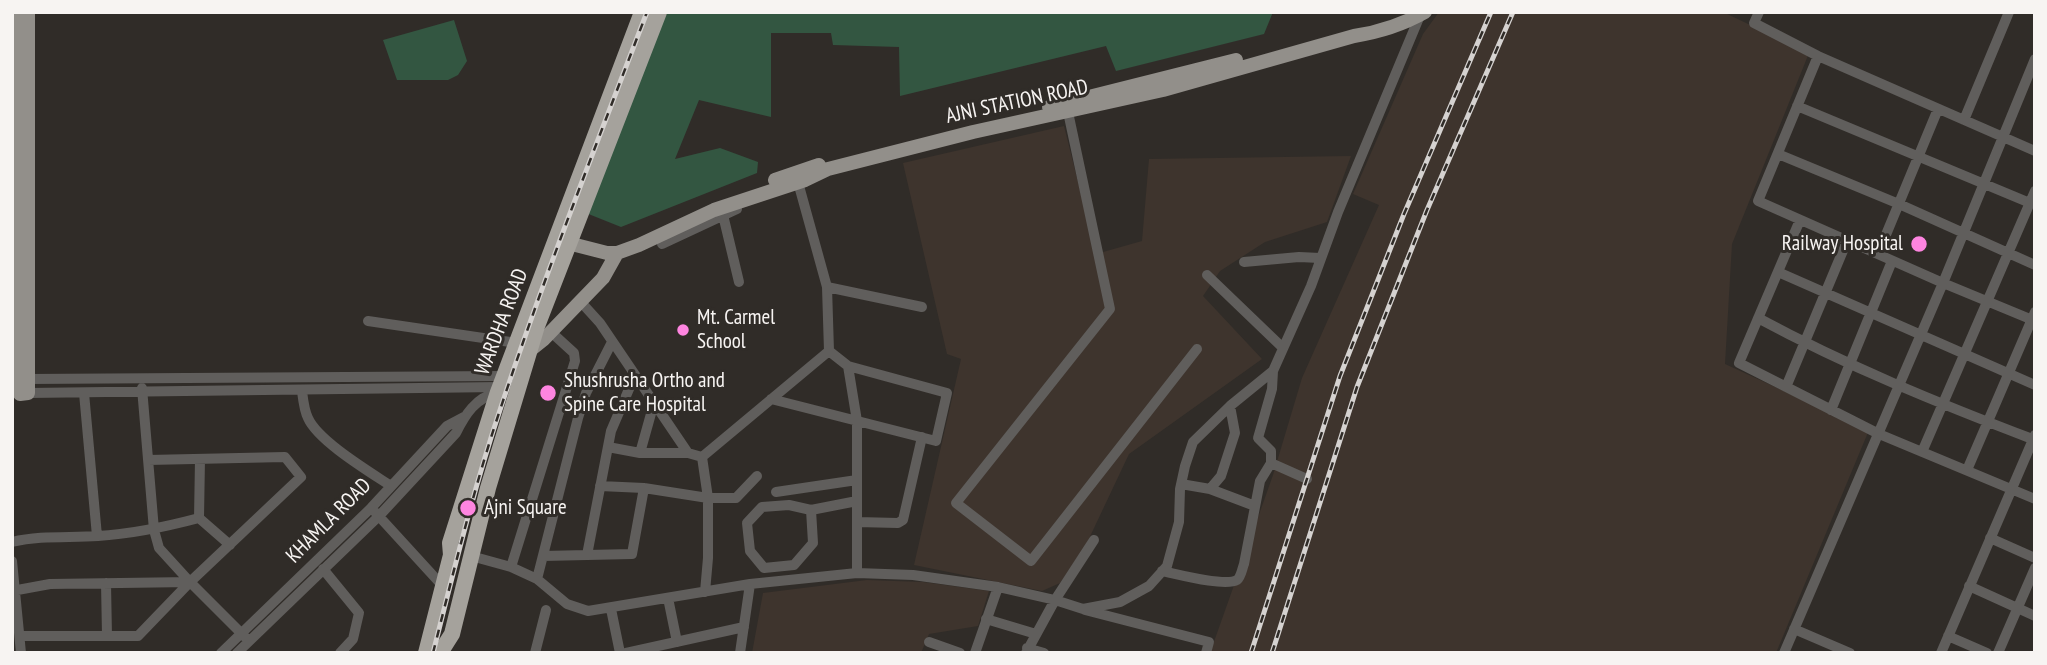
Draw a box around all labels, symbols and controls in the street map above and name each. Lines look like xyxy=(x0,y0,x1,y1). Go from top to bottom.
street label: AJNI STATION ROAD xyxy=(944,75,1090,129)
place label: Railway Hospital xyxy=(1782,231,1903,257)
marker: Railway Hospital xyxy=(1909,234,1929,254)
street label: WARDHA ROAD xyxy=(470,265,534,379)
place label: Mt. Carmel School xyxy=(697,305,775,355)
marker: Mt. Carmel School xyxy=(675,322,691,338)
place label: Shushrusha Ortho and Spine Care Hospital xyxy=(564,368,725,418)
marker: Shushrusha Ortho and Spine Care Hospital xyxy=(538,383,558,403)
street label: KHAMLA ROAD xyxy=(281,473,377,569)
place label: Ajni Square xyxy=(484,495,567,521)
marker: Ajni Square xyxy=(458,498,478,518)

